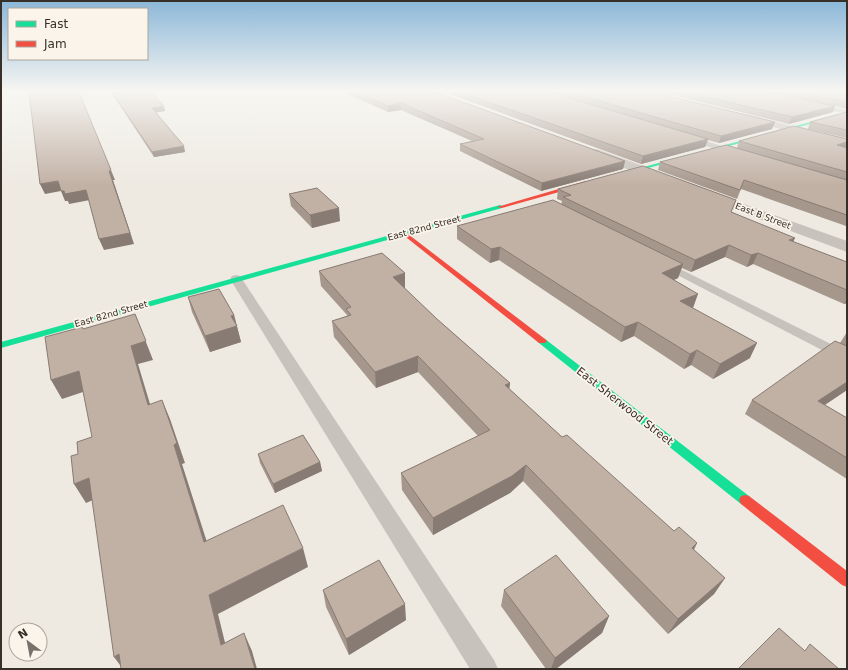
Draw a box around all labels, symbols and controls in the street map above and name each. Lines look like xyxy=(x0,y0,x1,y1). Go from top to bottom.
legend xyxy=(8,8,148,60)
text: Fast xyxy=(44,17,68,31)
text: Jam xyxy=(43,37,67,51)
street label: East B Street xyxy=(734,201,793,231)
street label: East 82nd Street xyxy=(386,213,462,243)
street label: East 82nd Street xyxy=(73,299,149,329)
street label: East Sherwood Street xyxy=(574,365,676,449)
north arrow xyxy=(8,622,48,662)
text: N xyxy=(16,626,30,642)

